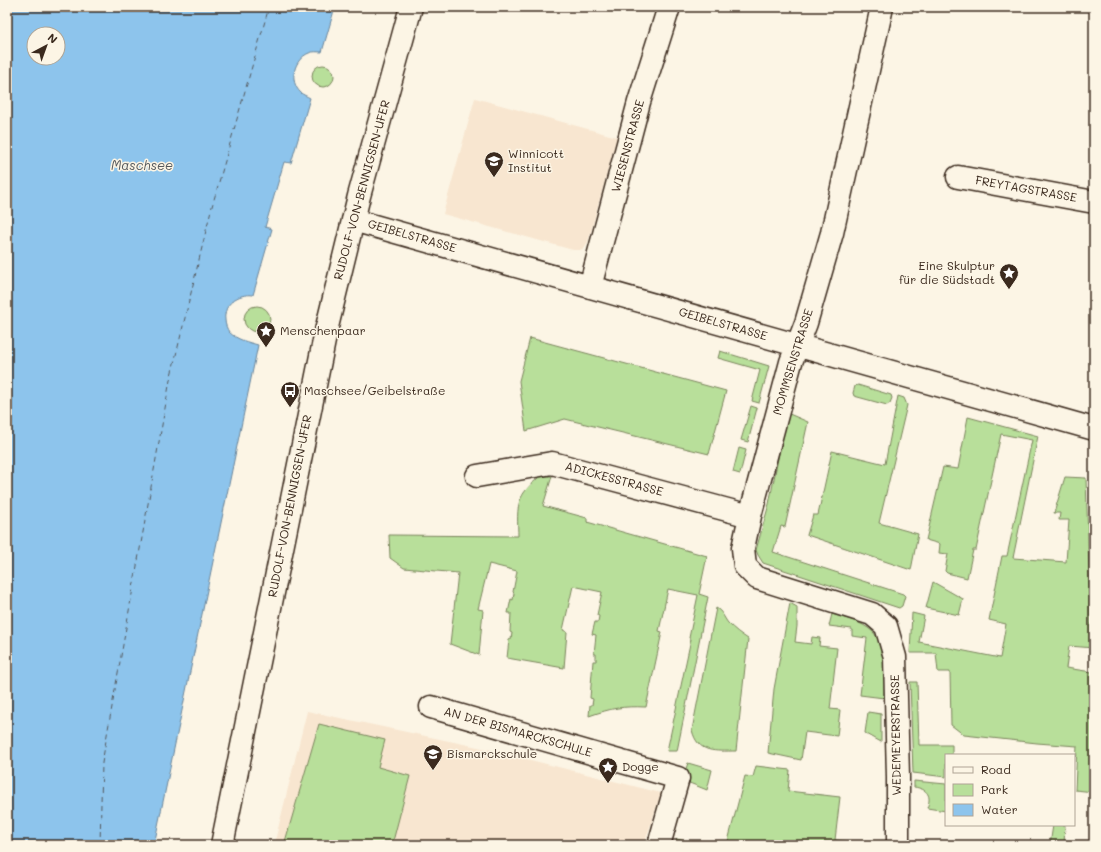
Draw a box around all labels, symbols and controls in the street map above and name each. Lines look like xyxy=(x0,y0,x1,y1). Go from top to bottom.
north arrow xyxy=(26,26,66,66)
text: N xyxy=(45,30,61,46)
street label: RUDOLF-VON-BENNIGSEN-UFER xyxy=(329,98,393,281)
street label: WIESENSTRASSE xyxy=(607,98,647,194)
place label: Winnicott Institut xyxy=(508,145,564,175)
school or university icon: Winnicott Institut xyxy=(483,150,505,178)
water label: Maschsee xyxy=(111,156,173,173)
street label: FREYTAGSTRASSE xyxy=(974,171,1078,205)
street label: GEIBELSTRASSE xyxy=(366,215,459,255)
place label: Eine Skulptur für die Südstadt xyxy=(899,257,995,287)
place icon: Eine Skulptur für die Südstadt xyxy=(998,262,1020,290)
street label: GEIBELSTRASSE xyxy=(677,303,770,343)
street label: MOMMSENSTRASSE xyxy=(768,306,816,417)
place icon: Menschenpaar xyxy=(255,320,277,348)
place label: Menschenpaar xyxy=(280,322,366,338)
bus stop icon: Maschsee/Geibelstraße xyxy=(279,380,301,408)
place label: Maschsee/Geibelstraße xyxy=(304,382,445,398)
street label: RUDOLF-VON-BENNIGSEN-UFER xyxy=(263,413,315,598)
street label: ADICKESSTRASSE xyxy=(563,457,665,499)
street label: WEDEMEYERSTRASSE xyxy=(886,674,904,796)
street label: AN DER BISMARCKSCHULE xyxy=(442,702,594,760)
school or university icon: Bismarckschule xyxy=(422,743,444,771)
place label: Bismarckschule xyxy=(447,745,537,761)
legend xyxy=(945,754,1075,826)
place icon: Dogge xyxy=(597,756,619,784)
place label: Dogge xyxy=(622,758,659,774)
text: Road xyxy=(981,761,1011,777)
text: Park xyxy=(981,781,1008,797)
text: Water xyxy=(981,801,1018,817)

